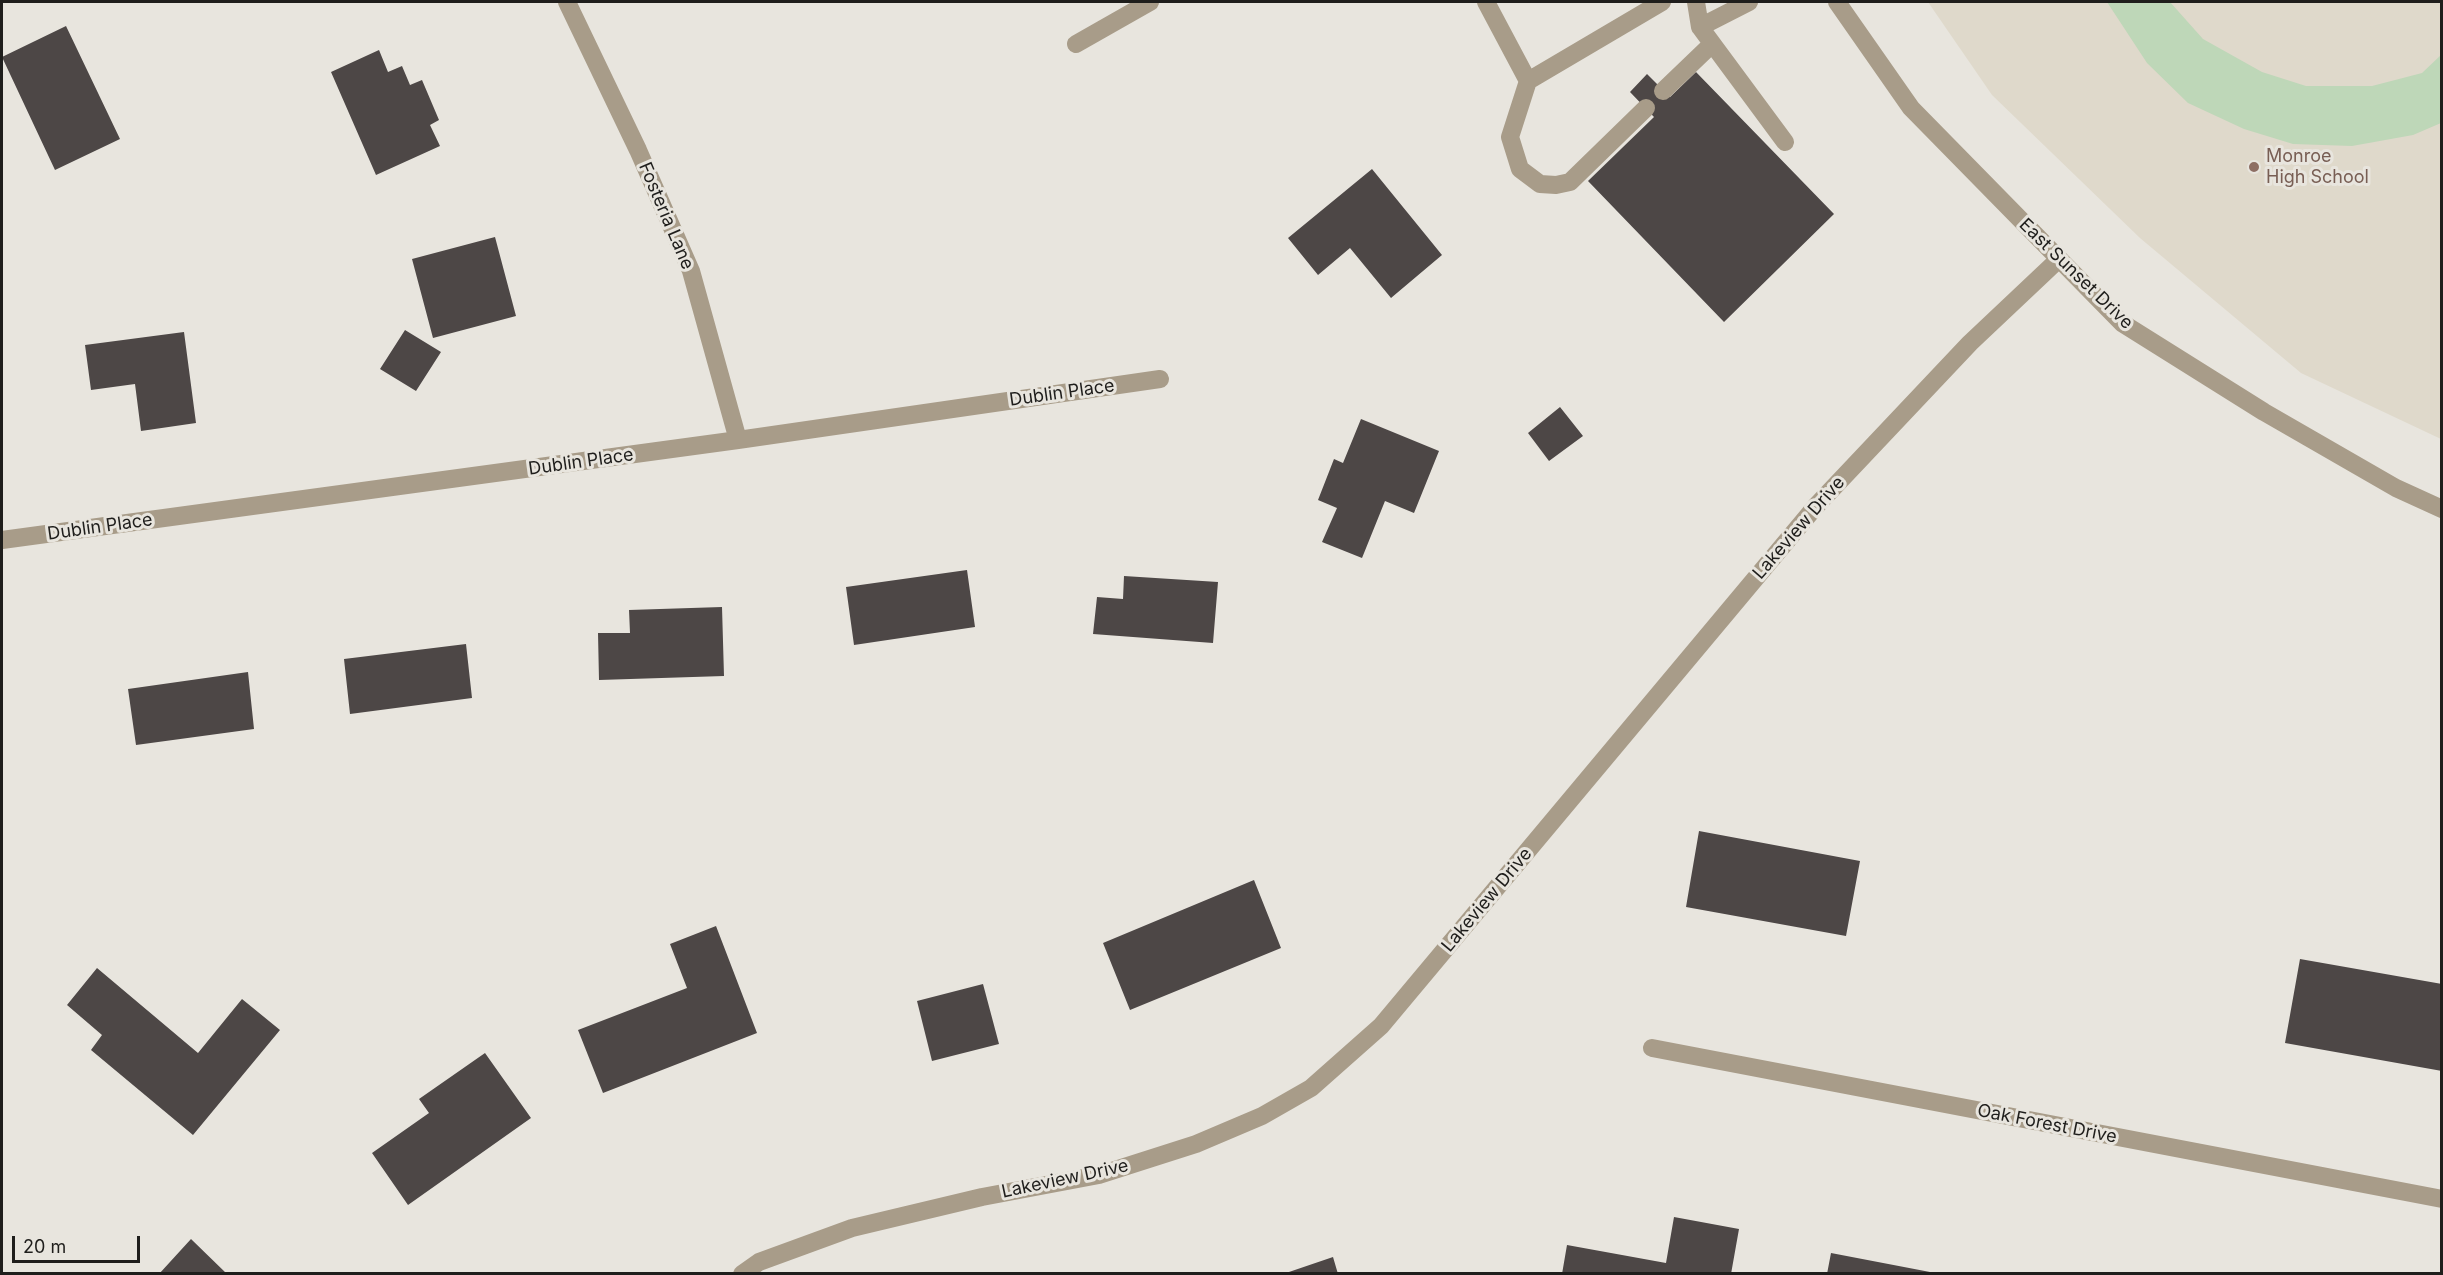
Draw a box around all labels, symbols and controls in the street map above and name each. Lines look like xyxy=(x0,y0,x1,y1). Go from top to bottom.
place label: Monroe High School xyxy=(2266,146,2369,188)
street label: Fosteria Lane xyxy=(634,159,698,273)
marker: Monroe High School xyxy=(2247,160,2261,174)
street label: East Sunset Drive xyxy=(2015,214,2137,334)
street label: Dublin Place xyxy=(1008,375,1116,411)
street label: Dublin Place xyxy=(527,444,635,480)
street label: Lakeview Drive xyxy=(1749,472,1849,584)
street label: Dublin Place xyxy=(46,509,154,545)
street label: Lakeview Drive xyxy=(1437,844,1537,956)
street label: Oak Forest Drive xyxy=(1975,1100,2119,1148)
street label: Lakeview Drive xyxy=(1000,1155,1130,1203)
scale bar xyxy=(15,1224,142,1262)
text: 20 m xyxy=(23,1236,66,1257)

